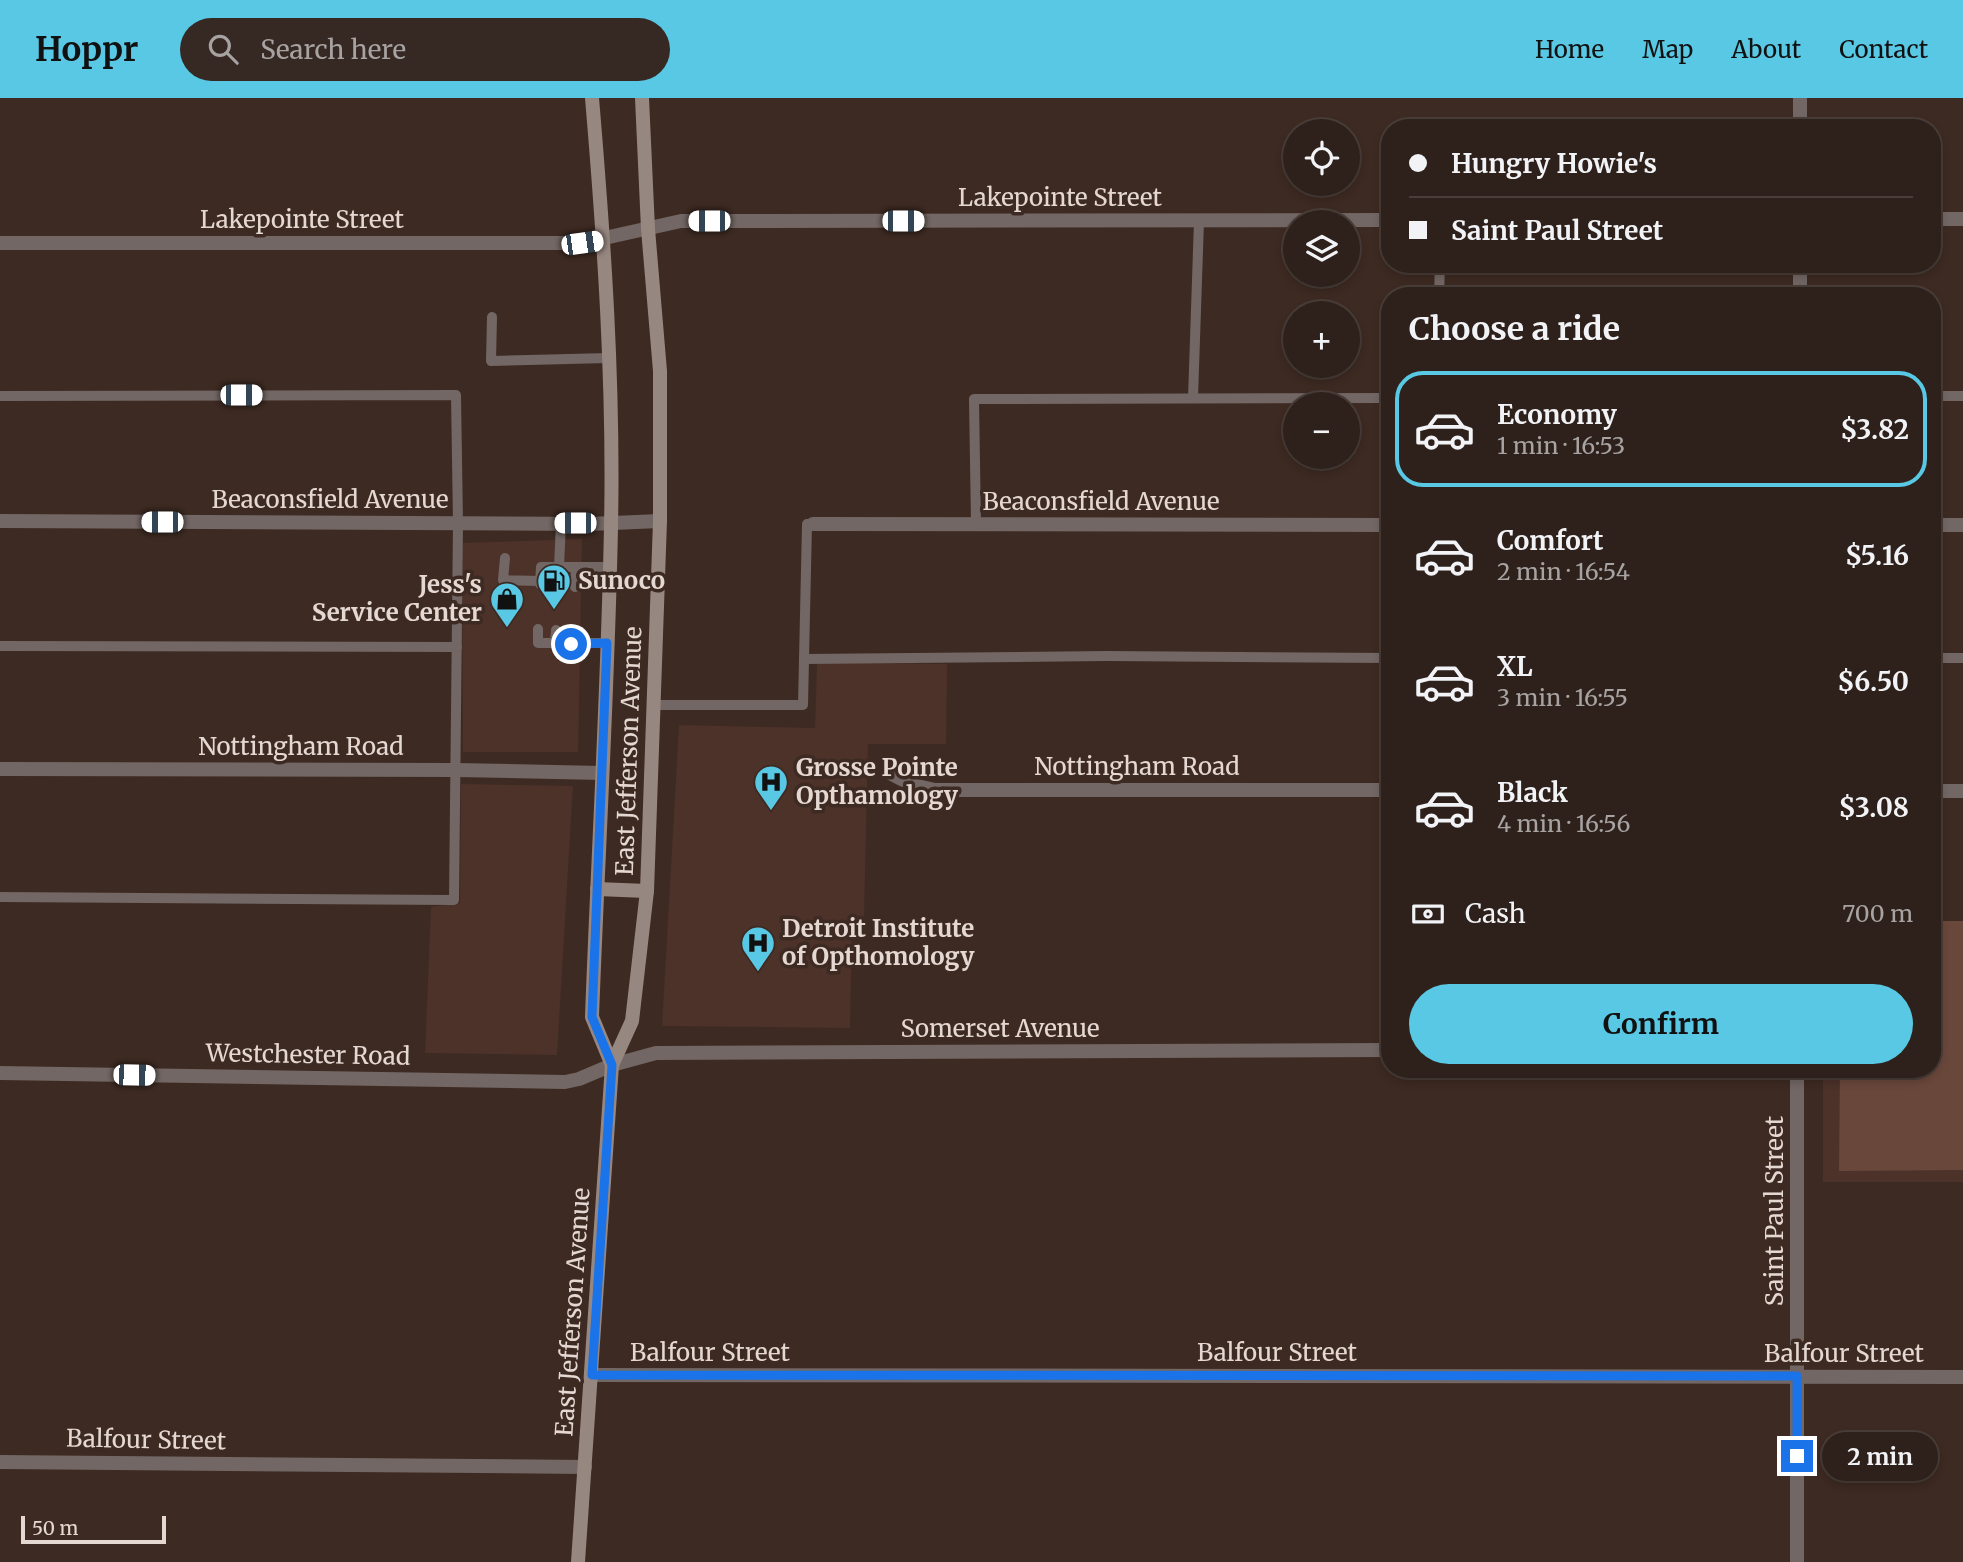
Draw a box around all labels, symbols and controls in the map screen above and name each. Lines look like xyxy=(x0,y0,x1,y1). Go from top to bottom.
search box xyxy=(180,18,670,81)
text: Hoppr xyxy=(35,29,138,70)
icon: search xyxy=(204,30,242,68)
text: Search here xyxy=(260,33,406,66)
text: Home xyxy=(1535,34,1604,65)
text: Map xyxy=(1642,34,1693,65)
text: About xyxy=(1731,34,1801,65)
text: Contact xyxy=(1839,34,1928,65)
map controls xyxy=(1283,119,1360,469)
button: locate xyxy=(1283,119,1360,196)
text: Hungry Howie's xyxy=(1451,147,1657,180)
street label: Lakepointe Street xyxy=(958,182,1163,213)
street label: Lakepointe Street xyxy=(200,204,405,235)
button: layers xyxy=(1283,210,1360,287)
car xyxy=(689,211,731,232)
car xyxy=(883,211,925,232)
text: Saint Paul Street xyxy=(1451,214,1663,247)
car xyxy=(560,230,605,256)
button: + xyxy=(1283,301,1360,378)
text: Choose a ride xyxy=(1409,309,1620,349)
car xyxy=(221,385,263,406)
button: − xyxy=(1283,392,1360,469)
icon: car xyxy=(1413,398,1476,461)
text: Economy xyxy=(1497,398,1617,431)
text: $3.82 xyxy=(1840,413,1909,446)
text: 1 min · 16:53 xyxy=(1497,431,1625,460)
street label: Beaconsfield Avenue xyxy=(212,484,448,515)
street label: Beaconsfield Avenue xyxy=(983,486,1219,517)
car xyxy=(142,512,184,533)
car xyxy=(555,513,597,534)
icon: car xyxy=(1413,524,1476,587)
text: Comfort xyxy=(1497,524,1603,557)
text: $5.16 xyxy=(1845,539,1909,572)
text: 2 min · 16:54 xyxy=(1497,557,1630,586)
fuel station icon: Sunoco xyxy=(535,562,573,611)
place label: Sunoco xyxy=(578,565,665,596)
place label: Jess's Service Center xyxy=(312,569,482,628)
shop icon: Jess's Service Center xyxy=(488,580,526,629)
street label: East Jefferson Avenue xyxy=(609,626,648,876)
route start xyxy=(555,628,587,660)
icon: car xyxy=(1413,650,1476,713)
text: XL xyxy=(1497,650,1533,683)
text: $6.50 xyxy=(1837,665,1909,698)
text: 3 min · 16:55 xyxy=(1497,683,1628,712)
street label: Nottingham Road xyxy=(198,731,404,762)
street label: Nottingham Road xyxy=(1034,751,1240,782)
place label: Grosse Pointe Opthamology xyxy=(796,752,959,811)
hospital icon: Grosse Pointe Opthamology xyxy=(752,763,790,812)
icon: car xyxy=(1413,776,1476,839)
text: Black xyxy=(1497,776,1568,809)
text: $3.08 xyxy=(1839,791,1909,824)
text: 4 min · 16:56 xyxy=(1497,809,1630,838)
icon: cash xyxy=(1409,895,1447,933)
text: Cash xyxy=(1465,897,1526,930)
text: 700 m xyxy=(1842,899,1913,928)
place label: Detroit Institute of Opthomology xyxy=(782,913,975,972)
hospital icon: Detroit Institute of Opthomology xyxy=(739,924,777,973)
button: Confirm xyxy=(1409,984,1913,1064)
street label: Somerset Avenue xyxy=(901,1013,1100,1044)
street label: Westchester Road xyxy=(204,1037,411,1072)
car xyxy=(113,1064,156,1086)
street label: Saint Paul Street xyxy=(1759,1115,1790,1306)
street label: East Jefferson Avenue xyxy=(548,1186,597,1437)
street label: Balfour Street xyxy=(630,1337,791,1368)
street label: Balfour Street xyxy=(1197,1337,1358,1368)
street label: Balfour Street xyxy=(1764,1338,1925,1369)
street label: Balfour Street xyxy=(66,1423,227,1456)
callout: 2 min xyxy=(1822,1432,1937,1480)
route end xyxy=(1781,1440,1813,1472)
text: 2 min xyxy=(1847,1442,1913,1471)
scale bar xyxy=(21,1513,166,1545)
text: 50 m xyxy=(32,1516,78,1540)

